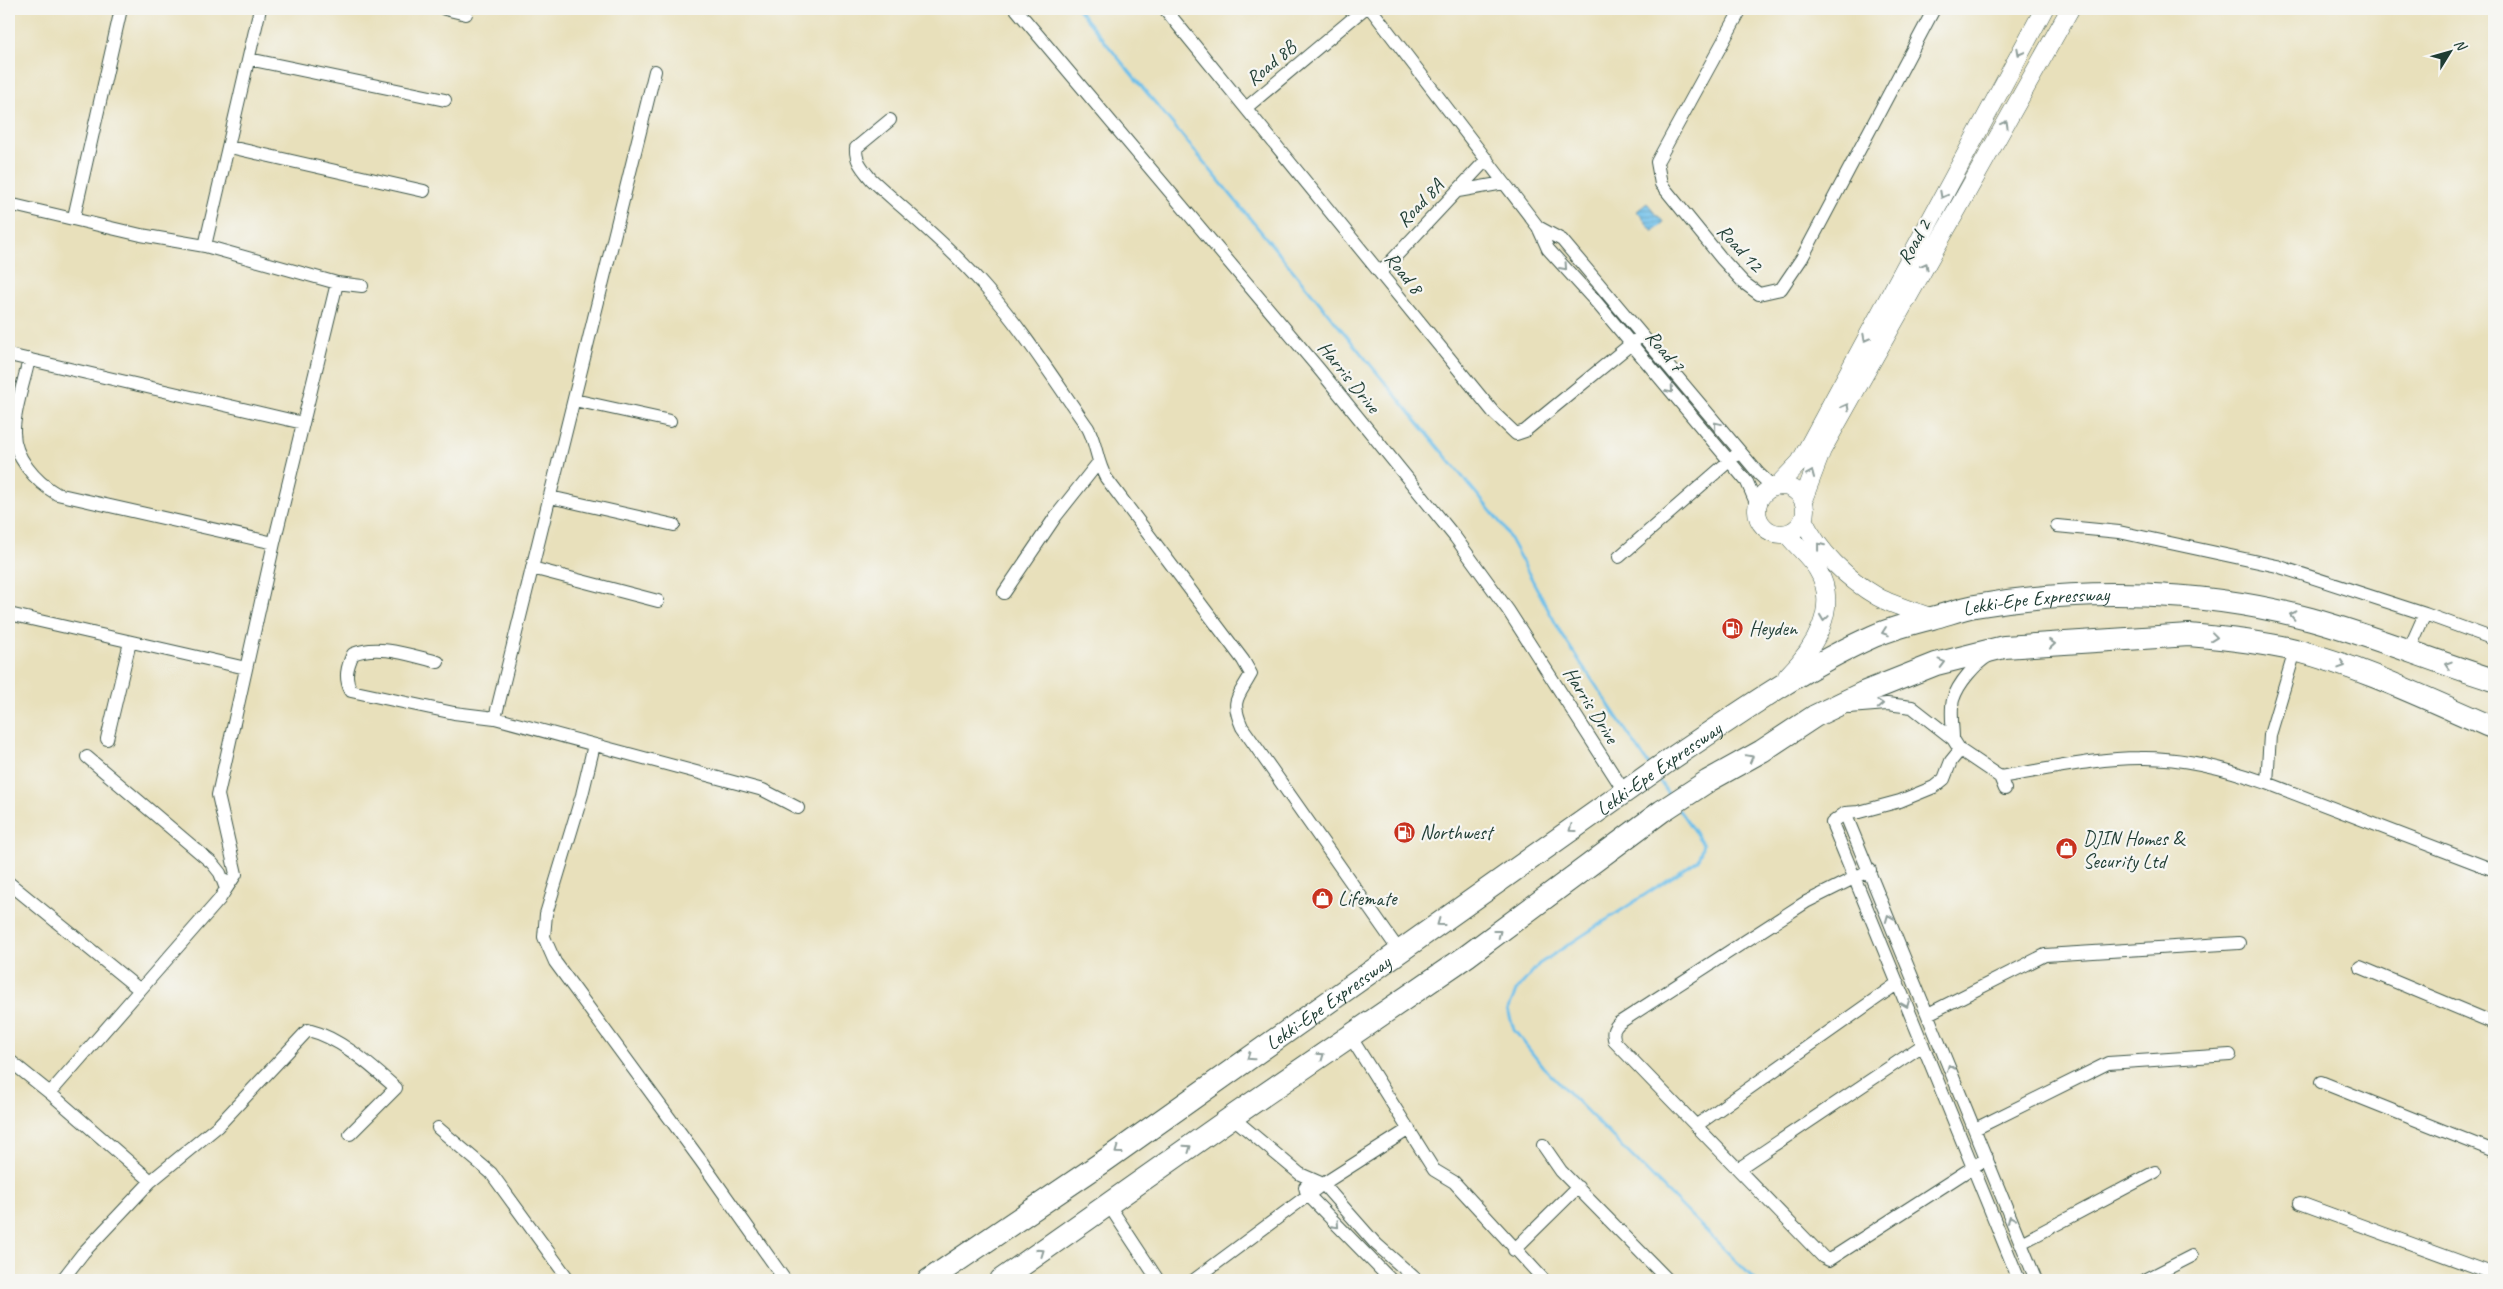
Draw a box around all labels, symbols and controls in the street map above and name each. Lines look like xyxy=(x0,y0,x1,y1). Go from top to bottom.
north arrow xyxy=(2426,28,2476,78)
street label: Road 8B xyxy=(1241,34,1302,91)
text: N xyxy=(2451,36,2471,55)
one-way arrow xyxy=(2017,46,2027,55)
one-way arrow xyxy=(1999,121,2009,130)
street label: Road 8A xyxy=(1391,173,1450,232)
one-way arrow xyxy=(1940,189,1950,198)
street label: Road 2 xyxy=(1892,214,1937,269)
street label: Road 12 xyxy=(1712,219,1770,279)
street label: Road 8 xyxy=(1379,247,1430,301)
one-way arrow xyxy=(1558,261,1567,270)
one-way arrow xyxy=(1919,262,1929,271)
street label: Road 7 xyxy=(1640,325,1690,378)
one-way arrow xyxy=(1863,333,1873,342)
street label: Harris Drive xyxy=(1312,336,1387,419)
one-way arrow xyxy=(1664,384,1673,393)
one-way arrow xyxy=(1839,404,1849,413)
one-way arrow xyxy=(1714,421,1723,430)
one-way arrow xyxy=(1805,471,1815,479)
one-way arrow xyxy=(1818,543,1826,552)
street label: Lekki-Epe Expressway xyxy=(1960,581,2111,621)
one-way arrow xyxy=(2289,610,2298,621)
one-way arrow xyxy=(1819,613,1829,622)
fuel station icon: Heyden xyxy=(1721,616,1745,640)
place label: Heyden xyxy=(1749,616,1798,641)
one-way arrow xyxy=(1881,626,1889,636)
one-way arrow xyxy=(2210,632,2219,642)
one-way arrow xyxy=(2048,639,2056,650)
one-way arrow xyxy=(1938,658,1946,668)
one-way arrow xyxy=(2337,660,2345,670)
one-way arrow xyxy=(2444,661,2453,671)
street label: Harris Drive xyxy=(1558,662,1625,749)
one-way arrow xyxy=(1876,699,1884,710)
street label: Lekki-Epe Expressway xyxy=(1591,715,1727,821)
one-way arrow xyxy=(1745,754,1754,764)
fuel station icon: Northwest xyxy=(1392,820,1416,844)
place label: Northwest xyxy=(1420,820,1496,845)
one-way arrow xyxy=(1569,823,1578,831)
place label: DJIN Homes & Security Ltd xyxy=(2083,826,2187,874)
shop icon: DJIN Homes & Security Ltd xyxy=(2055,837,2079,861)
shop icon: Lifemate xyxy=(1310,886,1334,910)
place label: Lifemate xyxy=(1338,886,1398,911)
one-way arrow xyxy=(1885,914,1895,923)
one-way arrow xyxy=(1436,917,1446,926)
one-way arrow xyxy=(1492,931,1501,939)
street label: Lekki-Epe Expressway xyxy=(1261,949,1396,1055)
one-way arrow xyxy=(1900,999,1910,1007)
one-way arrow xyxy=(1246,1051,1256,1060)
one-way arrow xyxy=(1315,1053,1325,1062)
one-way arrow xyxy=(1946,1064,1957,1073)
one-way arrow xyxy=(1114,1145,1123,1155)
one-way arrow xyxy=(1182,1145,1191,1154)
one-way arrow xyxy=(2007,1215,2018,1224)
one-way arrow xyxy=(1330,1219,1339,1228)
one-way arrow xyxy=(1035,1249,1045,1258)

